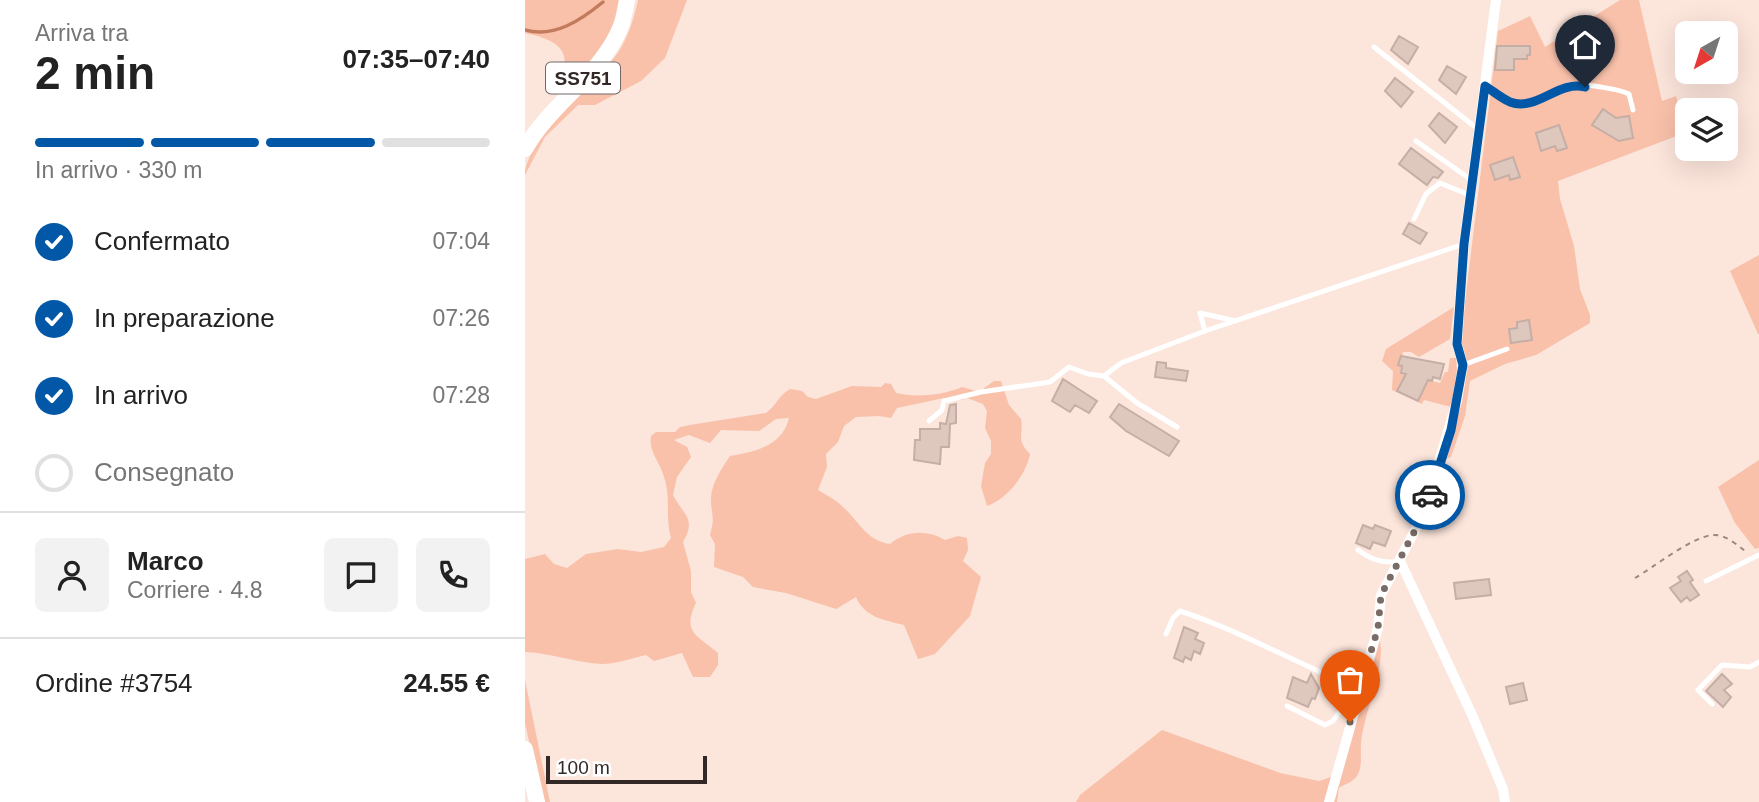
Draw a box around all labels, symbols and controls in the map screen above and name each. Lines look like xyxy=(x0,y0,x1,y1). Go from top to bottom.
pin xyxy=(1555,15,1615,87)
text: Arriva tra xyxy=(35,20,128,46)
north arrow xyxy=(1675,21,1738,84)
map controls xyxy=(1675,21,1738,161)
icon: home xyxy=(1566,26,1604,64)
text: 07:35–07:40 xyxy=(343,44,490,74)
text: 2 min xyxy=(35,47,155,99)
road number: SS751 xyxy=(546,62,620,94)
button: layers xyxy=(1675,98,1738,161)
text: In arrivo · 330 m xyxy=(35,157,202,183)
icon: check xyxy=(35,223,73,261)
text: Confermato xyxy=(94,226,230,256)
text: 07:04 xyxy=(432,228,490,254)
icon: check xyxy=(35,300,73,338)
text: In preparazione xyxy=(94,303,275,333)
text: 07:26 xyxy=(432,305,490,331)
icon: check xyxy=(35,377,73,415)
text: In arrivo xyxy=(94,380,188,410)
text: 07:28 xyxy=(432,382,490,408)
text: Consegnato xyxy=(94,457,234,487)
courier xyxy=(1395,460,1465,530)
icon: car xyxy=(1411,476,1449,514)
button: person xyxy=(35,538,109,612)
button: chat xyxy=(324,538,398,612)
button: phone xyxy=(416,538,490,612)
text: Marco xyxy=(127,546,204,576)
text: Corriere · 4.8 xyxy=(127,577,262,603)
pin xyxy=(1320,650,1380,722)
icon: bag xyxy=(1331,661,1369,699)
text: Ordine #3754 xyxy=(35,668,193,698)
text: 24.55 € xyxy=(403,668,490,698)
scale bar xyxy=(546,753,707,785)
text: 100 m xyxy=(557,757,610,778)

